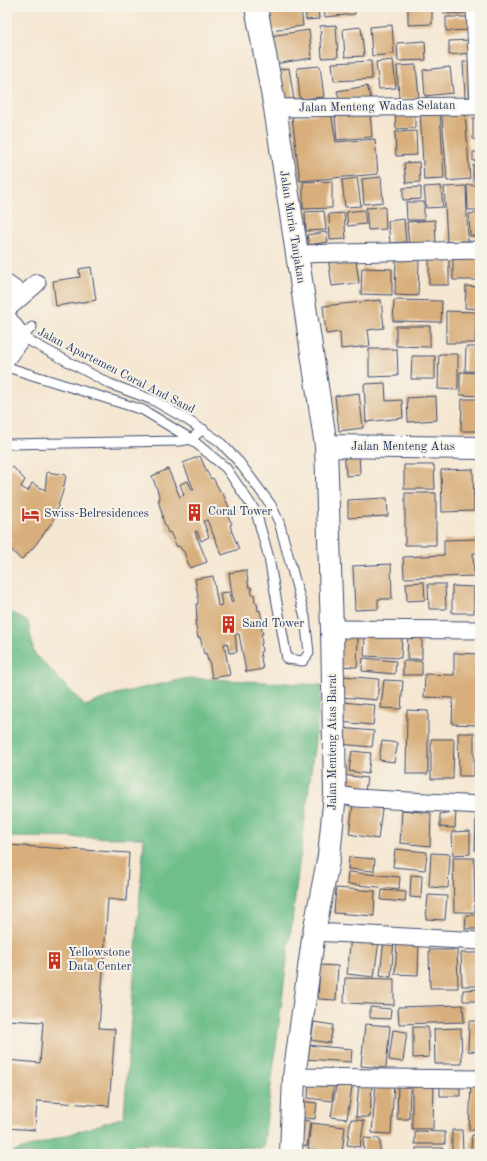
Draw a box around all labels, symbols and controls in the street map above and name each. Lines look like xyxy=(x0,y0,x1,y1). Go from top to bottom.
street label: Jalan Menteng Wadas Selatan xyxy=(299,100,456,114)
street label: Jalan Muria Tanjakan xyxy=(277,170,307,285)
street label: Jalan Apartemen Coral And Sand xyxy=(35,326,197,416)
street label: Jalan Menteng Atas xyxy=(351,441,455,453)
building icon: Coral Tower xyxy=(185,502,205,522)
hotel icon: Swiss-Belresidences xyxy=(21,504,41,524)
place label: Coral Tower xyxy=(208,506,272,518)
place label: Swiss-Belresidences xyxy=(44,508,149,520)
building icon: Sand Tower xyxy=(219,614,239,634)
place label: Sand Tower xyxy=(242,618,304,630)
street label: Jalan Menteng Atas Barat xyxy=(327,674,339,810)
place label: Yellowstone Data Center xyxy=(68,947,132,973)
building icon: Yellowstone Data Center xyxy=(45,950,65,970)

